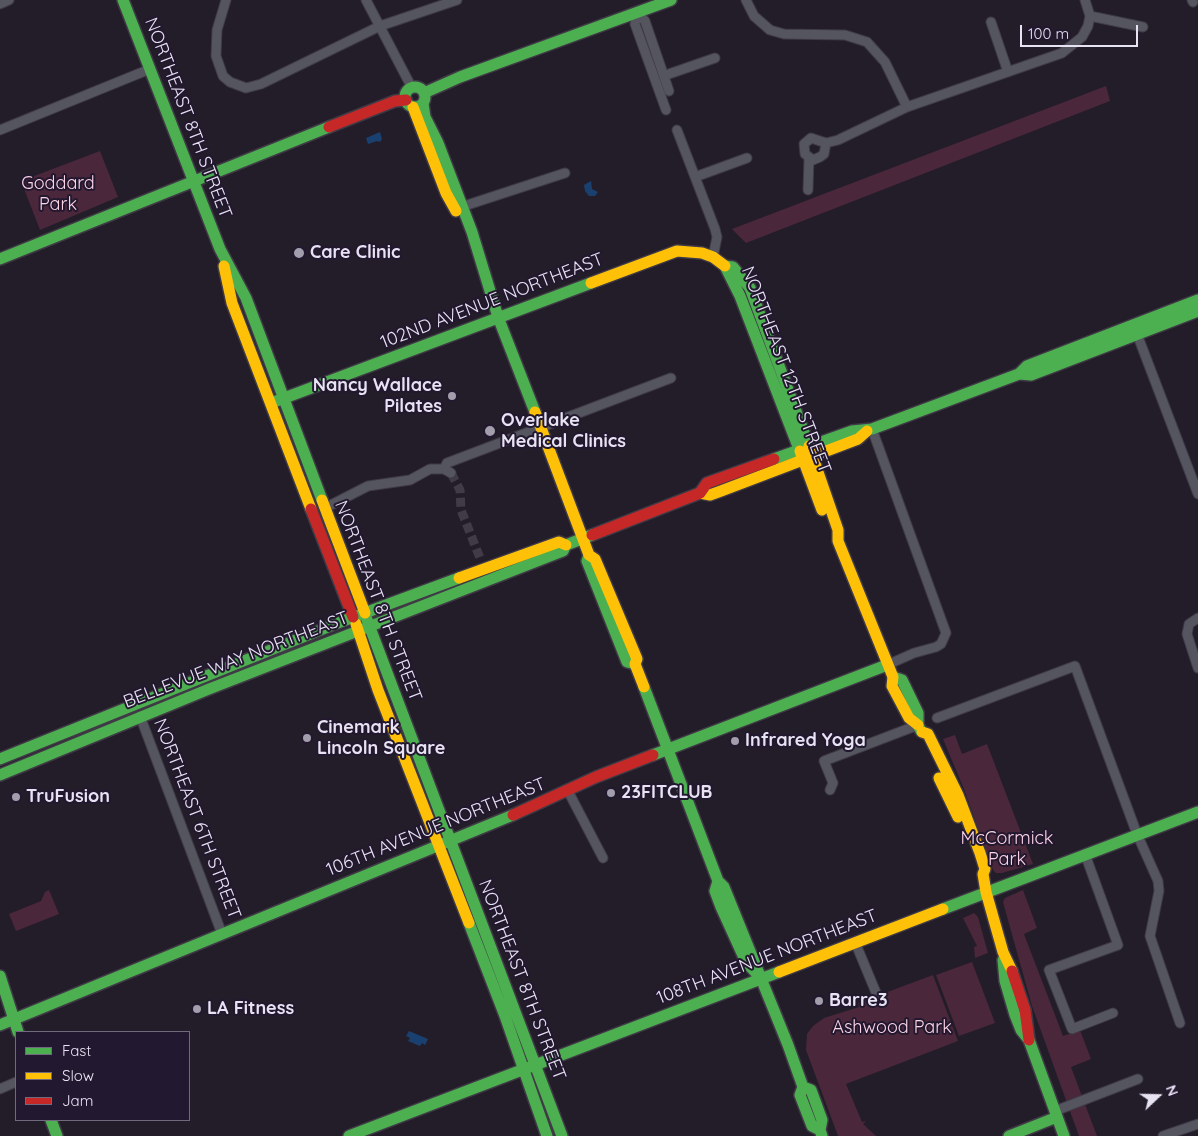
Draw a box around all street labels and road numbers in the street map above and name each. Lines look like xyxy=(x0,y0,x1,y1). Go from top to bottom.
street label: NORTHEAST 8TH STREET xyxy=(140,15,236,221)
street label: 102ND AVENUE NORTHEAST xyxy=(378,248,606,354)
street label: NORTHEAST 12TH STREET xyxy=(736,263,836,477)
street label: NORTHEAST 8TH STREET xyxy=(330,498,426,704)
street label: BELLEVUE WAY NORTHEAST xyxy=(120,607,352,713)
street label: NORTHEAST 6TH STREET xyxy=(149,716,245,922)
street label: 106TH AVENUE NORTHEAST xyxy=(323,773,549,881)
street label: NORTHEAST 8TH STREET xyxy=(474,877,570,1083)
street label: 108TH AVENUE NORTHEAST xyxy=(654,905,880,1009)

